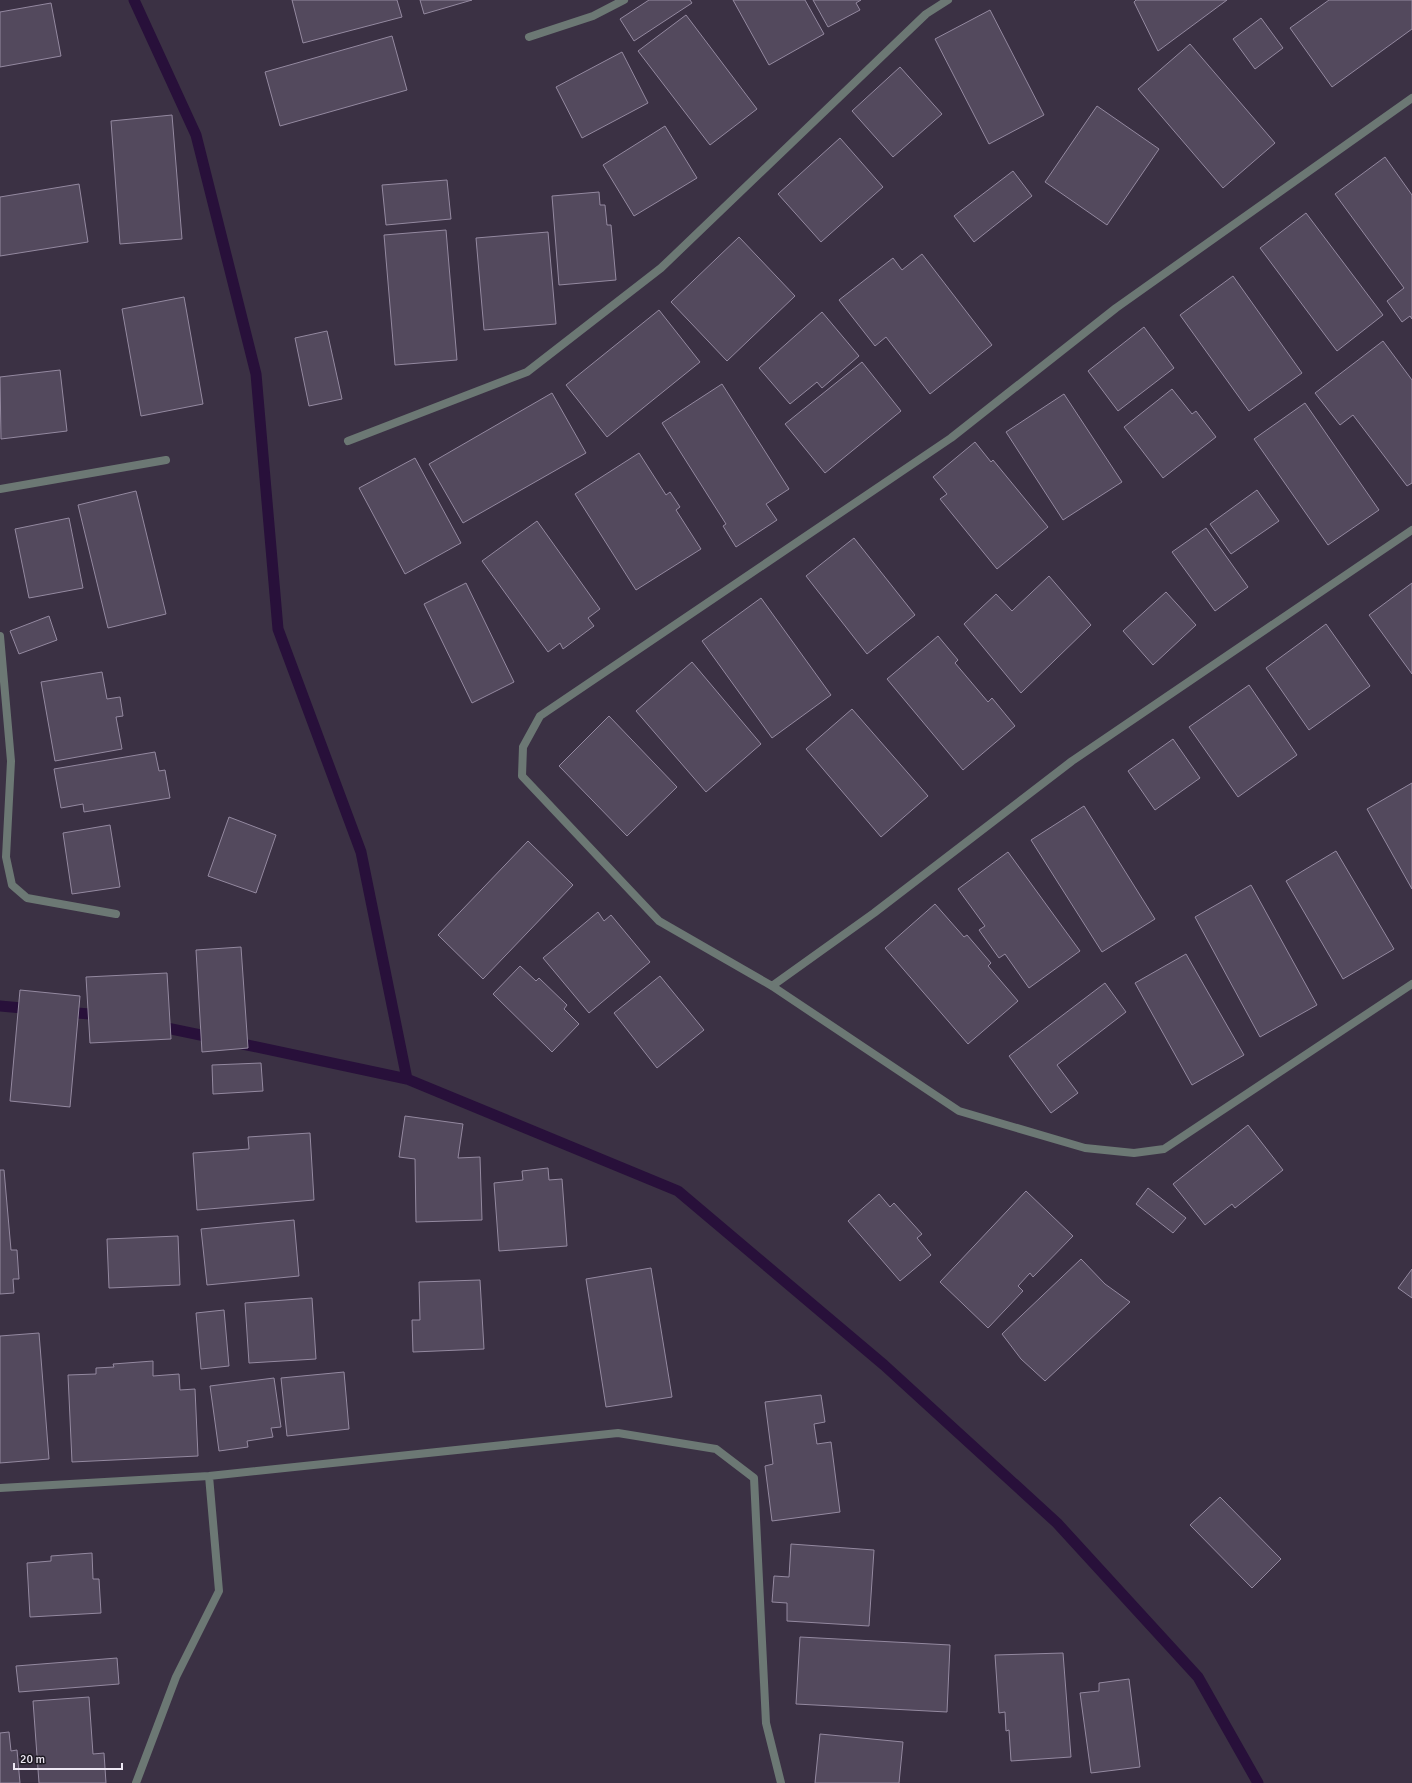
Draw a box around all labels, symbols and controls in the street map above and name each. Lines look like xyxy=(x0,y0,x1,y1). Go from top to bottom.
scale bar xyxy=(14,1745,122,1771)
text: 20 m xyxy=(20,1752,45,1767)

